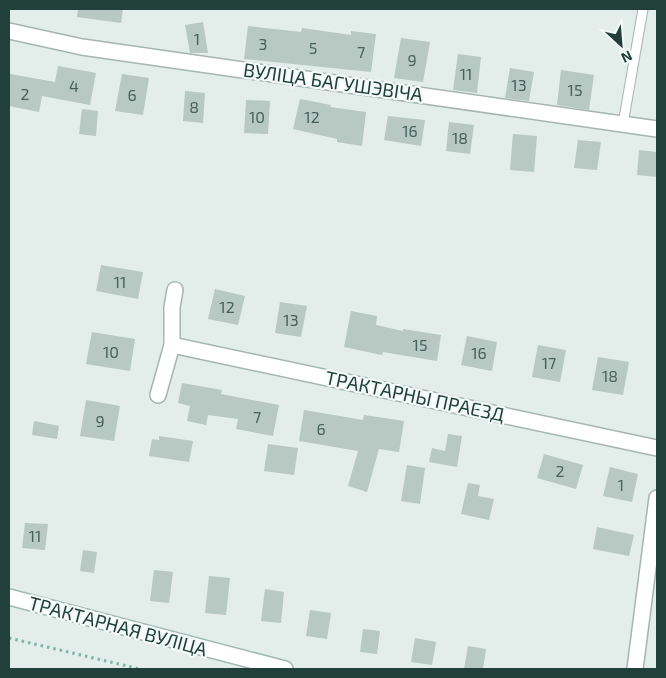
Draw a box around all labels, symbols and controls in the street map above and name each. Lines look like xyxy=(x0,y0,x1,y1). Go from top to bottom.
north arrow xyxy=(596,20,646,70)
house number: 1 xyxy=(194,29,200,48)
house number: 3 xyxy=(259,34,267,53)
house number: 5 xyxy=(309,38,317,57)
house number: 7 xyxy=(357,42,365,61)
text: N xyxy=(619,47,635,67)
house number: 9 xyxy=(407,50,417,69)
street label: ВУЛІЦА БАГУШЭВІЧА xyxy=(242,58,424,106)
house number: 11 xyxy=(460,64,472,83)
house number: 13 xyxy=(511,75,527,94)
house number: 4 xyxy=(69,76,79,95)
house number: 15 xyxy=(568,80,582,99)
house number: 2 xyxy=(21,84,30,103)
house number: 6 xyxy=(127,85,137,104)
house number: 8 xyxy=(189,97,199,116)
house number: 10 xyxy=(249,107,265,126)
house number: 12 xyxy=(304,107,320,126)
house number: 16 xyxy=(402,121,418,140)
house number: 18 xyxy=(452,128,468,147)
house number: 11 xyxy=(114,272,126,291)
house number: 12 xyxy=(219,297,235,316)
house number: 13 xyxy=(283,310,299,329)
house number: 15 xyxy=(413,335,427,354)
house number: 10 xyxy=(103,342,119,361)
house number: 16 xyxy=(471,343,487,362)
house number: 17 xyxy=(542,353,556,372)
street label: ТРАКТАРНЫ ПРАЕЗД xyxy=(323,365,507,426)
house number: 18 xyxy=(602,366,618,385)
house number: 7 xyxy=(253,407,261,426)
house number: 9 xyxy=(95,411,105,430)
house number: 6 xyxy=(316,419,326,438)
house number: 2 xyxy=(556,461,565,480)
house number: 1 xyxy=(618,475,624,494)
house number: 11 xyxy=(29,526,41,545)
street label: ТРАКТАРНАЯ ВУЛІЦА xyxy=(26,591,210,660)

